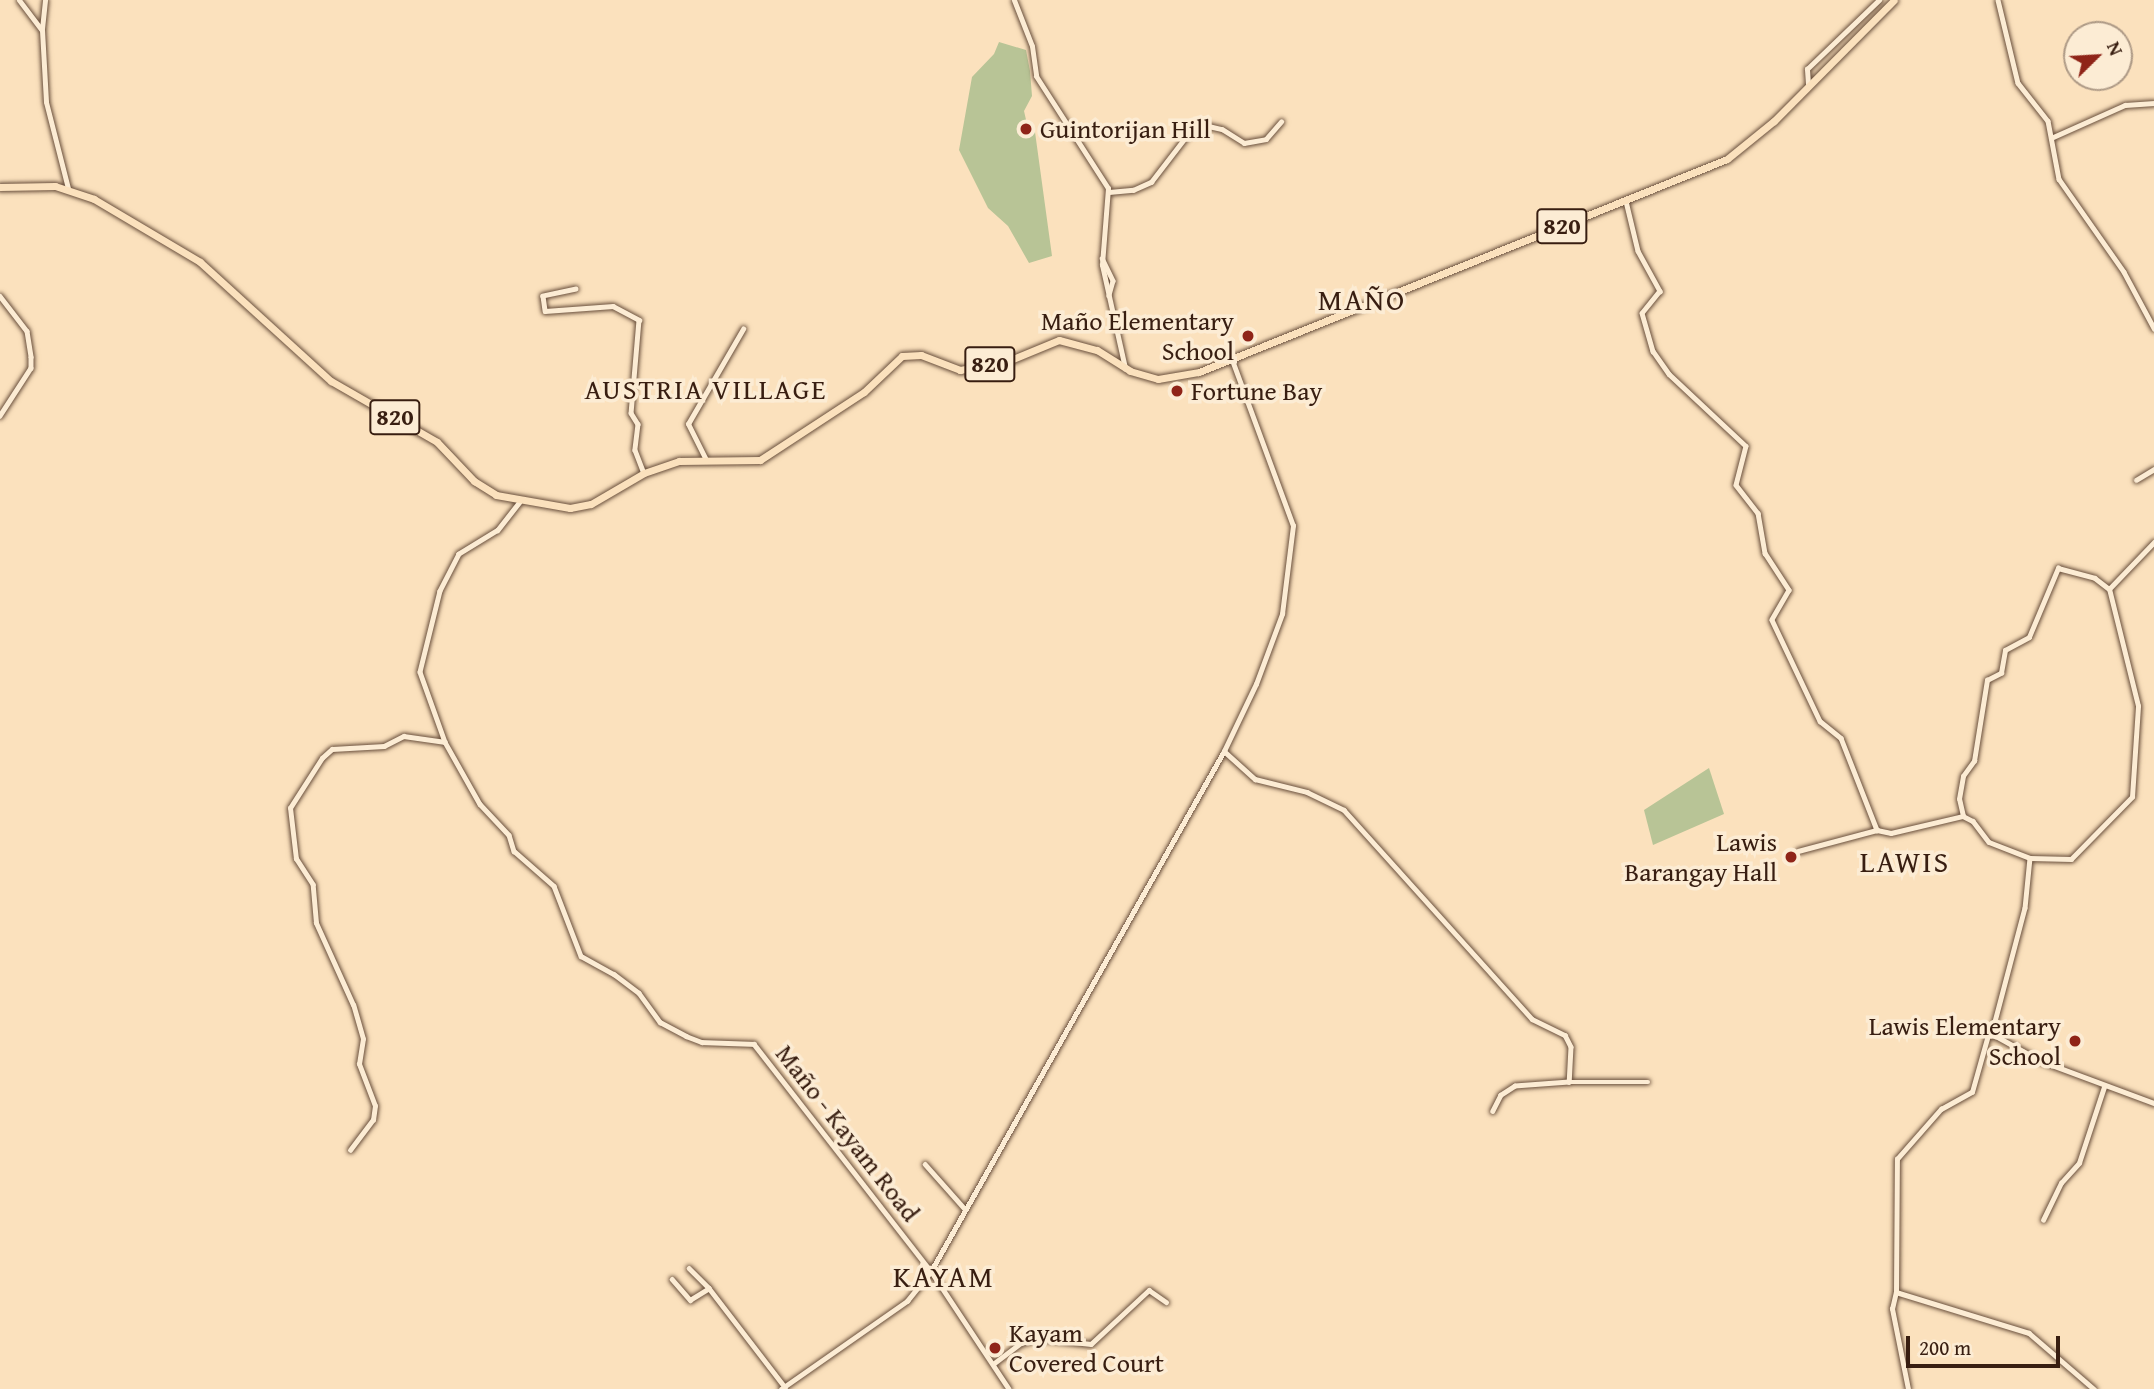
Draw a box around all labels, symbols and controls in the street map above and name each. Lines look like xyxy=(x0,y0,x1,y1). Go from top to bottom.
north arrow xyxy=(2063,21,2133,91)
text: N xyxy=(2100,37,2131,60)
place label: Guintorijan Hill xyxy=(1040,113,1210,145)
marker: Guintorijan Hill xyxy=(1018,121,1034,137)
road number: 820 xyxy=(1536,206,1588,246)
district label: MAÑO xyxy=(1318,281,1406,317)
place label: Maño Elementary School xyxy=(1041,305,1234,366)
marker: Maño Elementary School xyxy=(1240,328,1256,344)
road number: 820 xyxy=(964,344,1016,384)
district label: AUSTRIA VILLAGE xyxy=(586,372,826,406)
place label: Fortune Bay xyxy=(1191,375,1322,407)
marker: Fortune Bay xyxy=(1169,383,1185,399)
road number: 820 xyxy=(369,396,421,438)
place label: Lawis Barangay Hall xyxy=(1625,826,1777,888)
district label: LAWIS xyxy=(1860,843,1950,879)
marker: Lawis Barangay Hall xyxy=(1783,849,1799,865)
place label: Lawis Elementary School xyxy=(1869,1010,2061,1072)
marker: Lawis Elementary School xyxy=(2067,1033,2083,1049)
street label: Maño - Kayam Road xyxy=(769,1038,927,1228)
district label: KAYAM xyxy=(894,1258,994,1294)
place label: Kayam Covered Court xyxy=(1009,1317,1164,1378)
scale bar xyxy=(1909,1322,2063,1366)
text: 200 m xyxy=(1919,1332,1971,1363)
marker: Kayam Covered Court xyxy=(987,1340,1003,1356)

